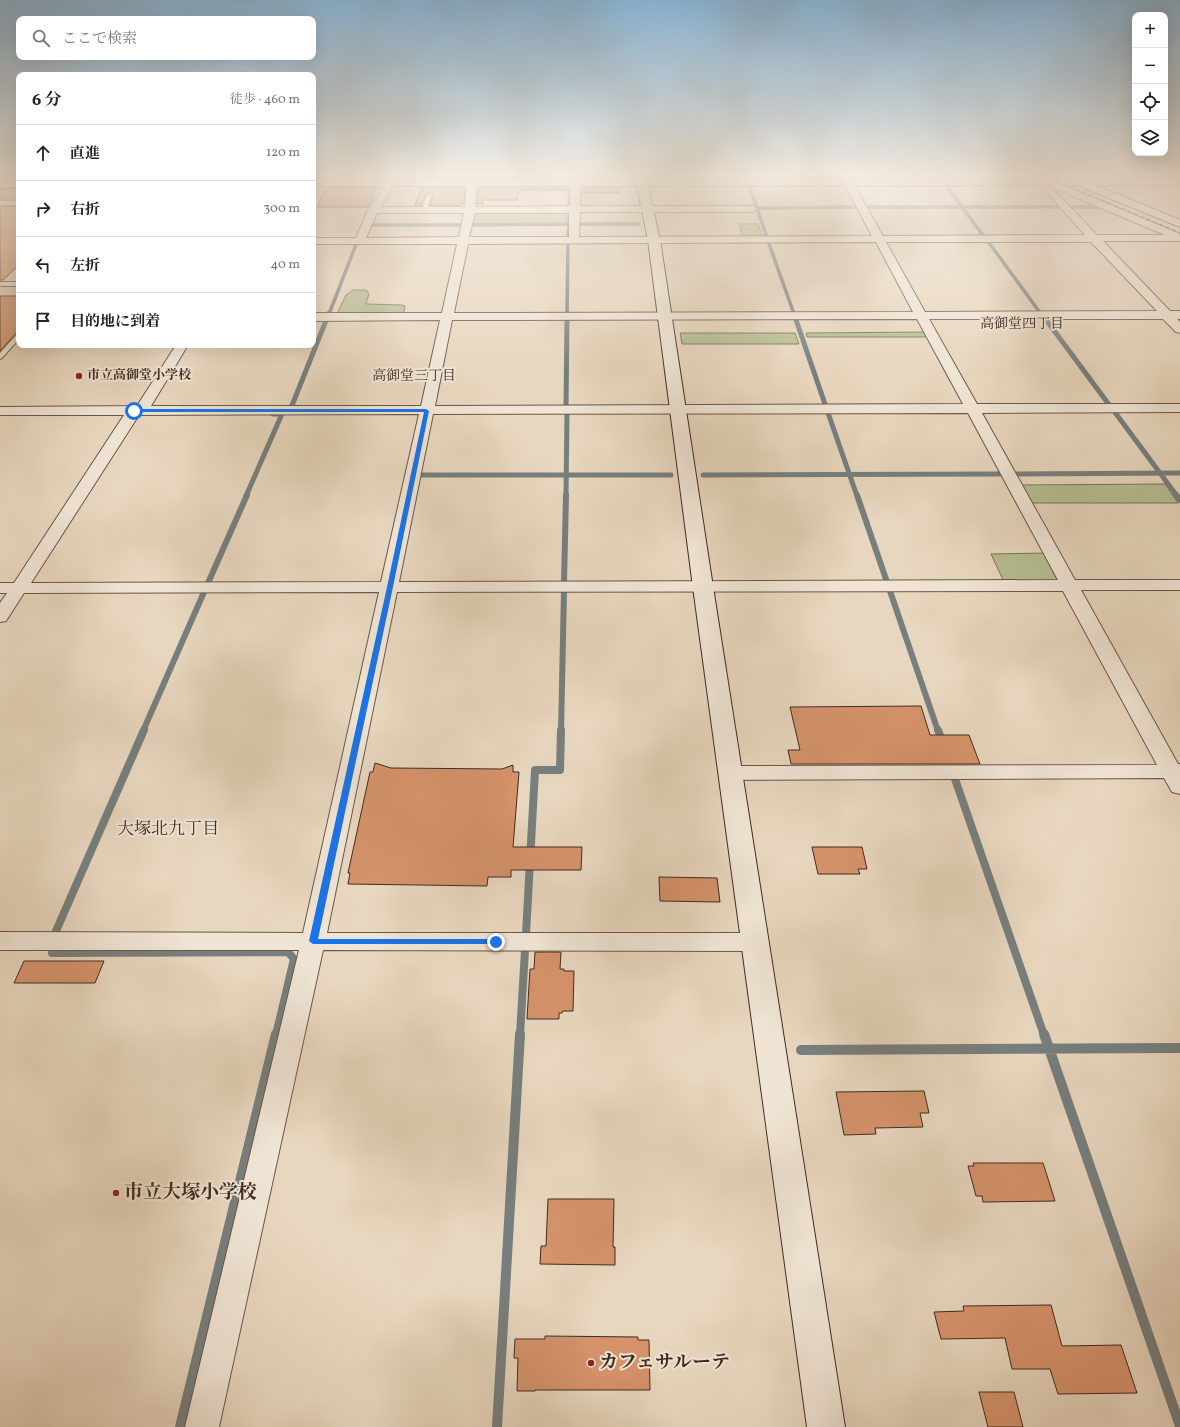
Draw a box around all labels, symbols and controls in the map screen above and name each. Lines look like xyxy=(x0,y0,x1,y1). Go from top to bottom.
map controls xyxy=(1132,12,1168,156)
button: + xyxy=(1132,12,1168,48)
search box xyxy=(16,16,316,60)
icon: search xyxy=(30,27,52,49)
text: ここで検索 xyxy=(62,29,137,50)
button: − xyxy=(1132,48,1168,84)
button: locate xyxy=(1132,84,1168,120)
text: 6 分 xyxy=(32,89,62,112)
text: 徒歩 · 460 m xyxy=(230,91,300,109)
button: layers xyxy=(1132,120,1168,156)
icon: ahead xyxy=(32,142,54,164)
text: 直進 xyxy=(70,144,100,165)
text: 120 m xyxy=(266,144,300,162)
icon: right xyxy=(32,198,54,220)
text: 右折 xyxy=(70,200,100,221)
text: 300 m xyxy=(264,200,300,218)
icon: left xyxy=(32,254,54,276)
text: 左折 xyxy=(70,256,100,277)
text: 40 m xyxy=(271,256,300,274)
icon: arrive xyxy=(32,310,54,332)
text: 目的地に到着 xyxy=(70,312,160,333)
district label: 高御堂四丁目 xyxy=(980,315,1064,334)
place label: 市立高御堂小学校 xyxy=(87,367,192,385)
district label: 高御堂三丁目 xyxy=(372,367,456,386)
marker: 市立高御堂小学校 xyxy=(74,371,84,381)
route start xyxy=(125,402,143,420)
district label: 大塚北九丁目 xyxy=(117,818,219,841)
route end xyxy=(487,933,505,951)
place label: 市立大塚小学校 xyxy=(124,1180,257,1206)
marker: 市立大塚小学校 xyxy=(111,1188,121,1198)
place label: カフェサルーテ xyxy=(599,1350,730,1376)
marker: カフェサルーテ xyxy=(586,1358,596,1368)

